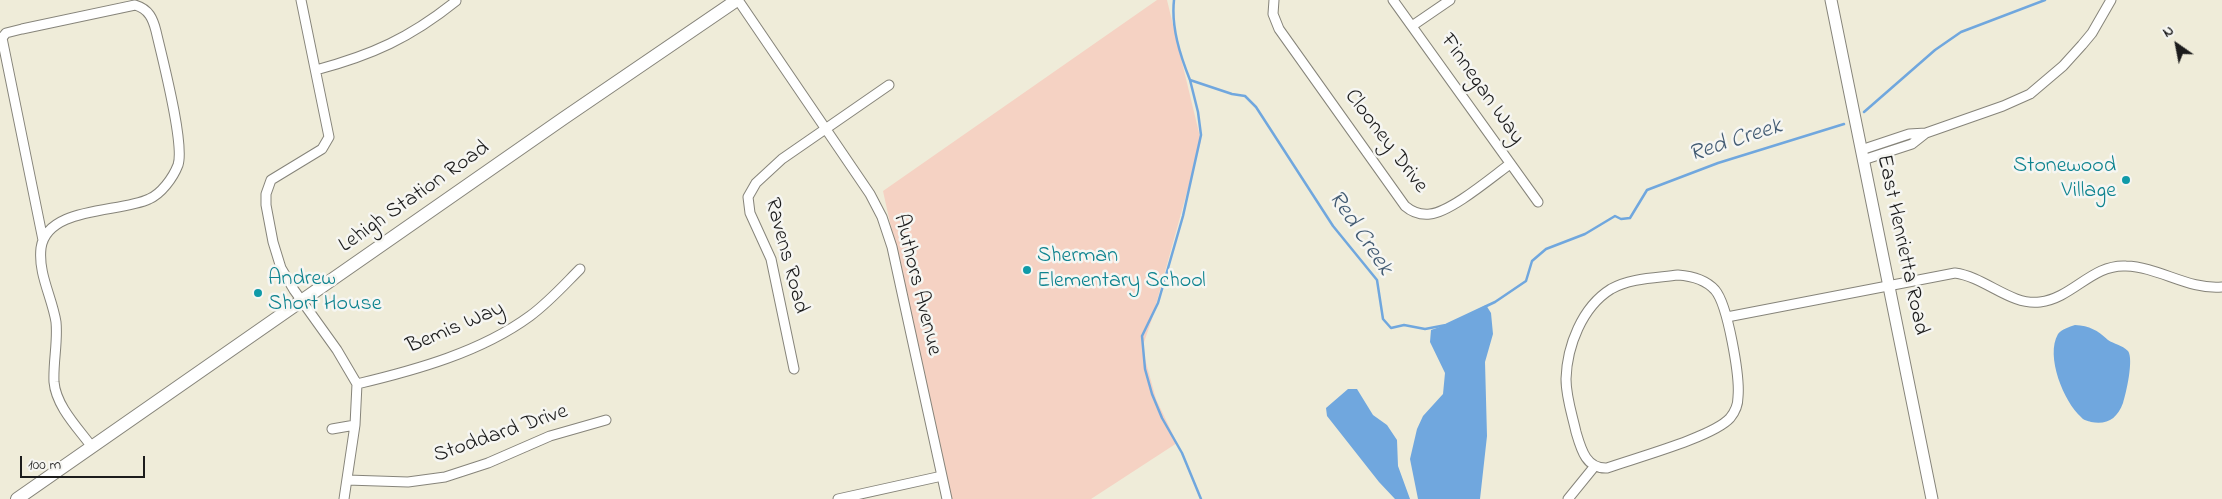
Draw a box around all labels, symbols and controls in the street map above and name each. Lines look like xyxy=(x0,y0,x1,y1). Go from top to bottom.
north arrow xyxy=(2152,20,2202,70)
text: N xyxy=(2159,21,2178,43)
street label: Finnegan Way xyxy=(1433,30,1529,150)
street label: Clooney Drive xyxy=(1337,85,1433,199)
water label: Red Creek xyxy=(1686,113,1786,171)
street label: Lehigh Station Road xyxy=(335,136,495,260)
street label: East Henrietta Road xyxy=(1869,153,1933,337)
place label: Stonewood Village xyxy=(2013,154,2116,205)
marker: Stonewood Village xyxy=(2120,174,2132,186)
water label: Red Creek xyxy=(1320,186,1398,282)
street label: Ravens Road xyxy=(757,195,813,317)
street label: Authors Avenue xyxy=(886,212,946,358)
place label: Sherman Elementary School xyxy=(1037,244,1206,296)
marker: Sherman Elementary School xyxy=(1021,264,1033,276)
place label: Andrew Short House xyxy=(268,267,382,318)
marker: Andrew Short House xyxy=(252,287,264,299)
street label: Bemis Way xyxy=(403,297,509,361)
street label: Stoddard Drive xyxy=(430,400,572,470)
scale bar xyxy=(22,446,148,478)
text: 100 m xyxy=(28,454,61,476)

